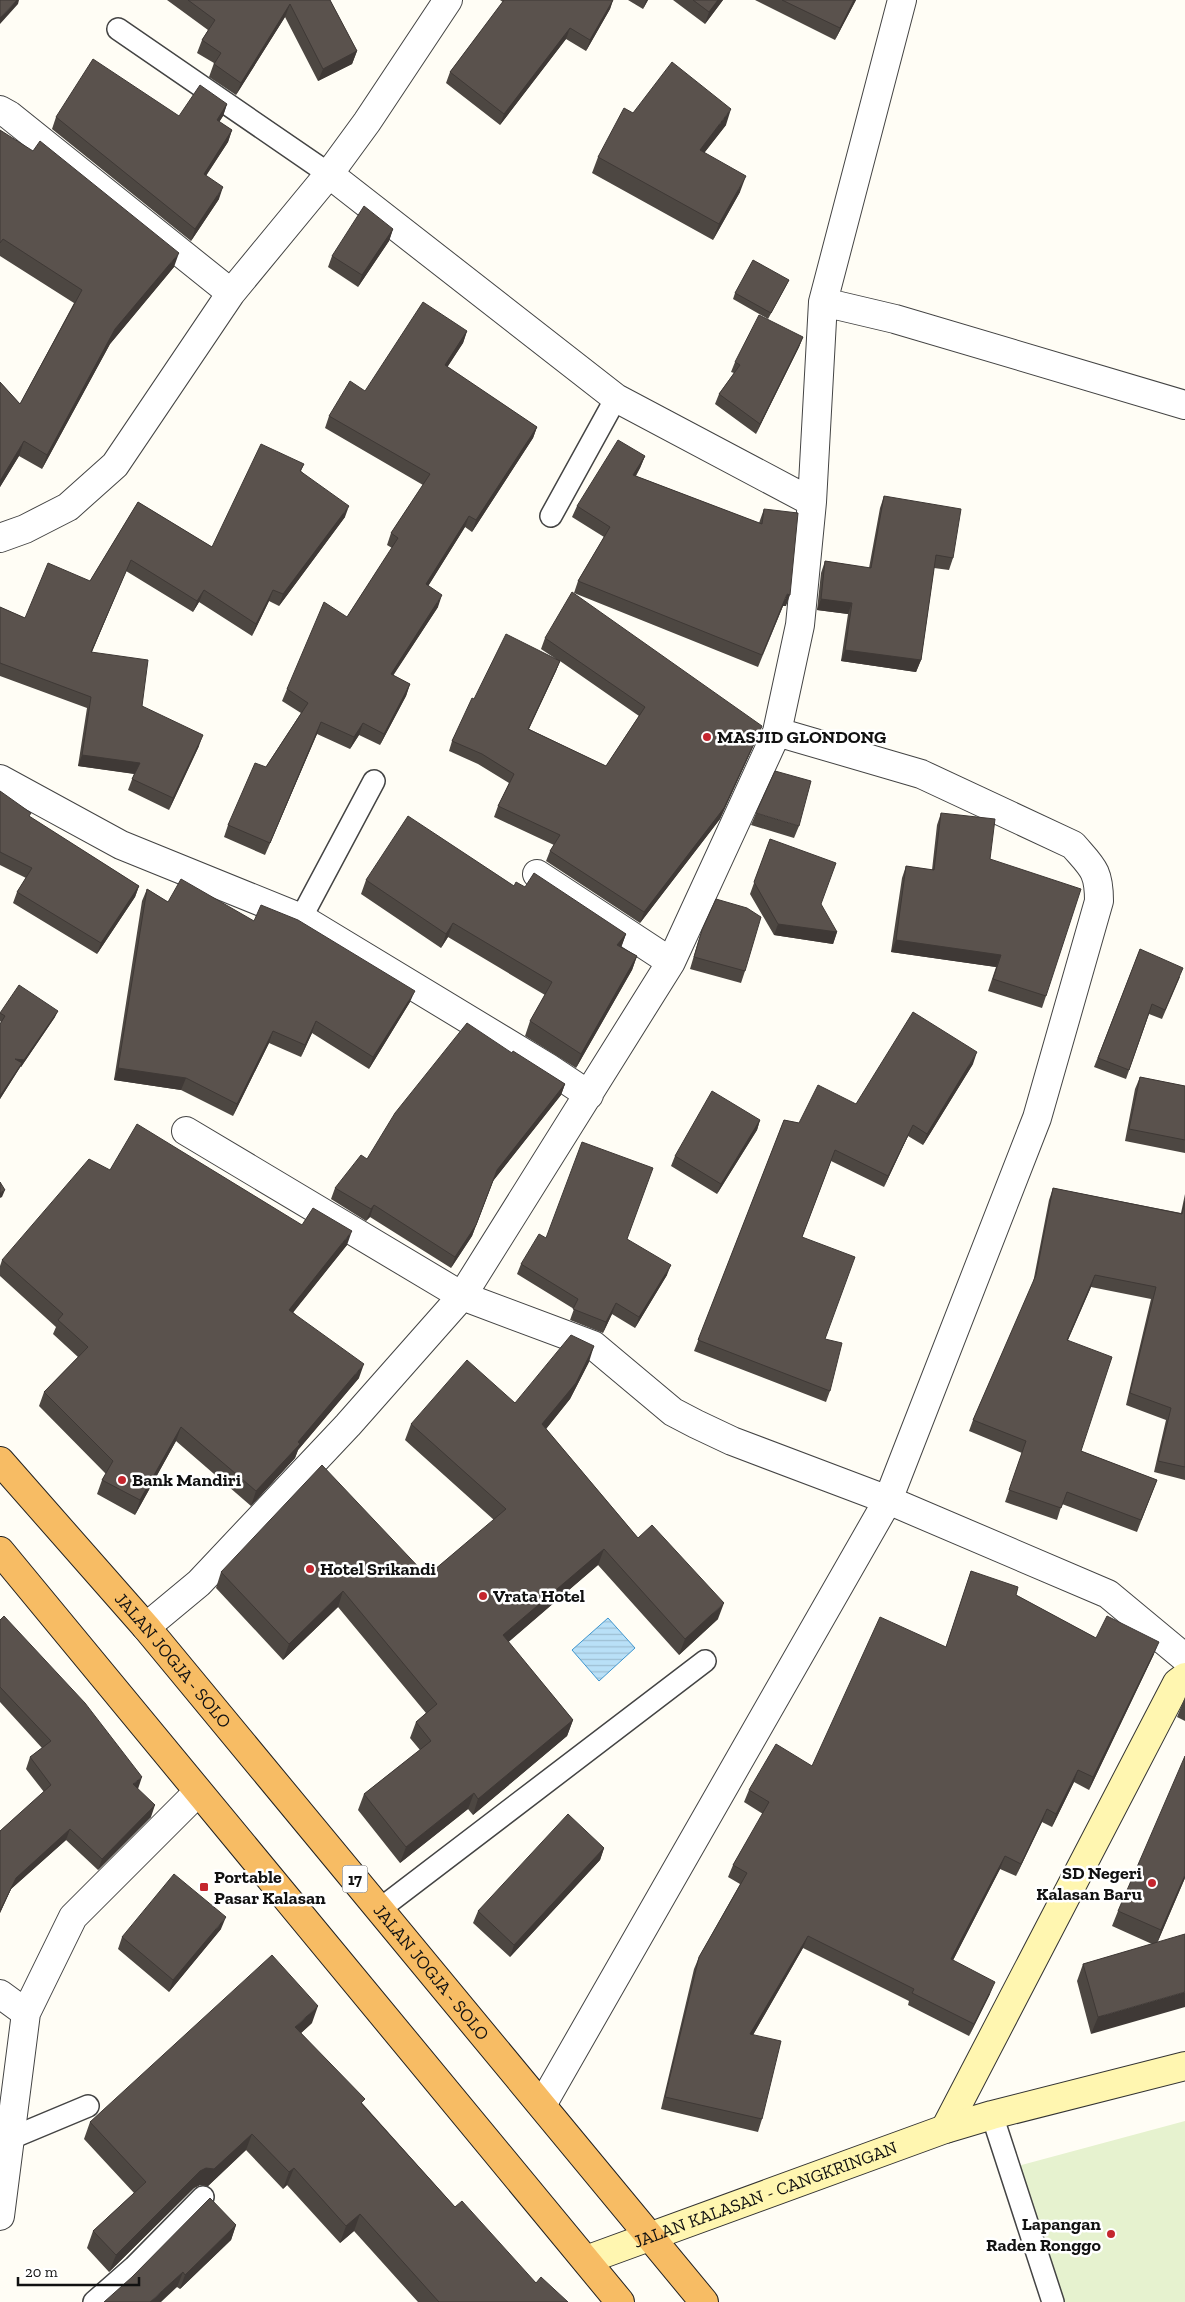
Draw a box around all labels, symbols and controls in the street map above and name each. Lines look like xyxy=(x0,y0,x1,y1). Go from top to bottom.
place label: MASJID GLONDONG xyxy=(717,726,886,748)
marker: MASJID GLONDONG xyxy=(701,731,713,743)
place label: Bank Mandiri xyxy=(132,1469,242,1491)
marker: Bank Mandiri xyxy=(116,1474,128,1486)
place label: Hotel Srikandi xyxy=(320,1558,436,1580)
marker: Hotel Srikandi xyxy=(304,1563,316,1575)
place label: Vrata Hotel xyxy=(493,1585,585,1607)
street label: JALAN JOGJA - SOLO xyxy=(110,1588,236,1733)
marker: Vrata Hotel xyxy=(477,1590,489,1602)
place label: SD Negeri Kalasan Baru xyxy=(1036,1862,1143,1905)
place label: Portable Pasar Kalasan xyxy=(214,1866,326,1909)
road number: 17 xyxy=(342,1866,368,1892)
marker: SD Negeri Kalasan Baru xyxy=(1146,1877,1158,1889)
marker: Portable Pasar Kalasan xyxy=(198,1881,210,1893)
street label: JALAN JOGJA - SOLO xyxy=(369,1900,494,2045)
street label: JALAN KALASAN - CANGKRINGAN xyxy=(631,2136,900,2253)
place label: Lapangan Raden Ronggo xyxy=(986,2213,1102,2256)
marker: Lapangan Raden Ronggo xyxy=(1105,2228,1117,2240)
scale bar xyxy=(18,2254,139,2286)
text: 20 m xyxy=(25,2263,58,2281)

